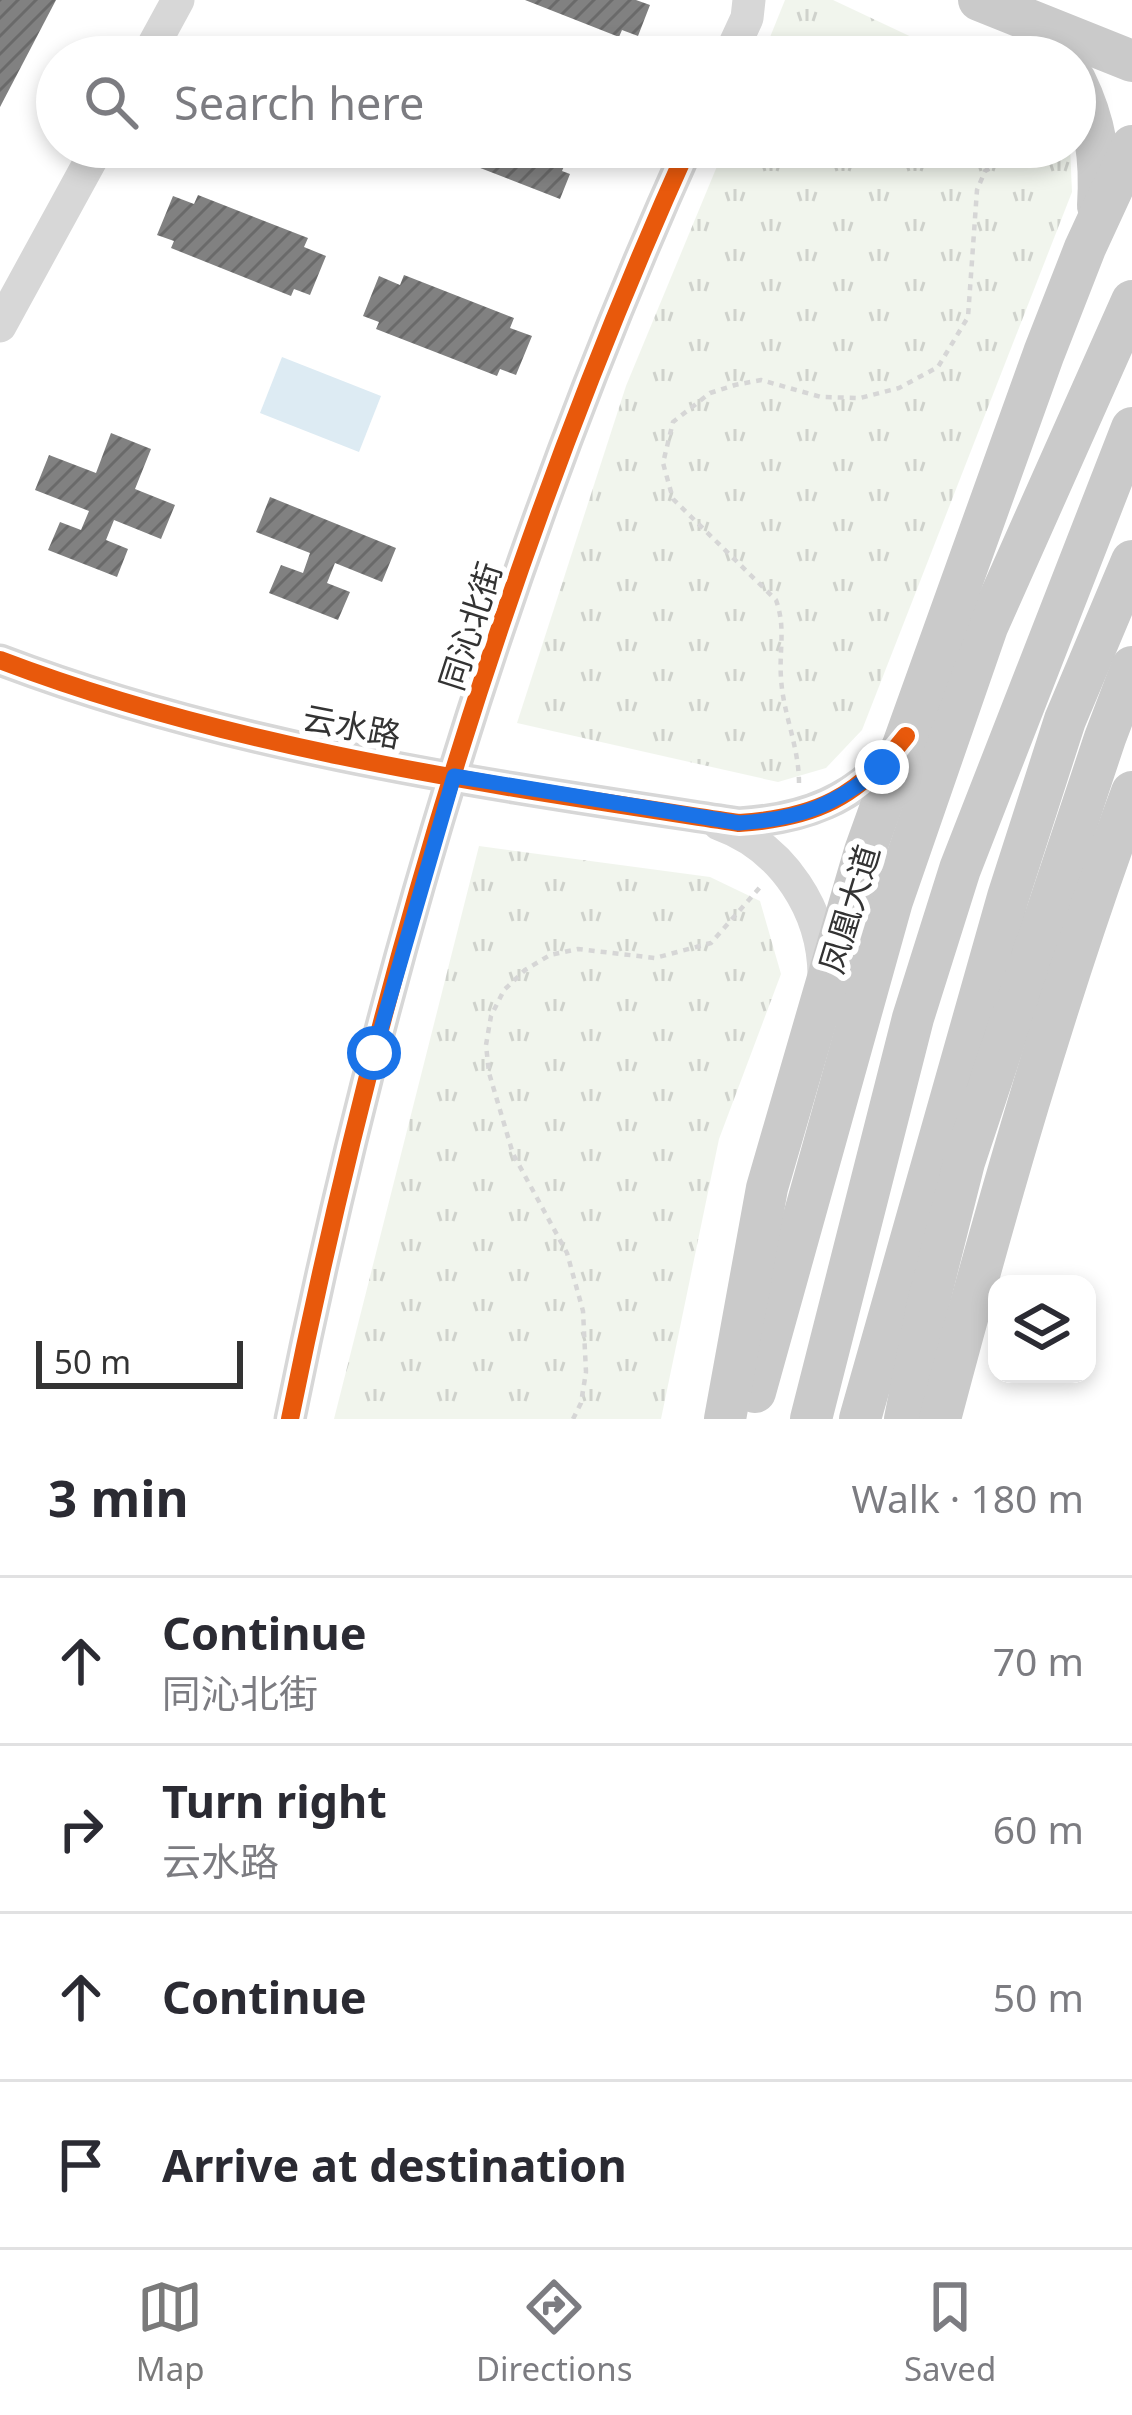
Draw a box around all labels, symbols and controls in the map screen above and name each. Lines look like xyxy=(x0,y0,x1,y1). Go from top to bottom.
search box xyxy=(36,36,1096,168)
icon: search xyxy=(78,69,144,135)
text: Search here xyxy=(174,72,424,133)
street label: 同沁北街 xyxy=(428,556,512,696)
street label: 云水路 xyxy=(299,694,405,758)
route end xyxy=(855,740,909,794)
street label: 凤凰大道 xyxy=(808,839,890,979)
route start xyxy=(347,1026,401,1080)
map controls xyxy=(988,1275,1096,1383)
button: layers xyxy=(988,1275,1096,1383)
scale bar xyxy=(36,1335,243,1388)
text: 50 m xyxy=(54,1339,131,1384)
text: 3 min xyxy=(48,1462,189,1532)
text: Walk · 180 m xyxy=(851,1471,1084,1524)
text: Continue xyxy=(162,1602,367,1663)
icon: ahead xyxy=(48,1628,114,1694)
text: 70 m xyxy=(993,1634,1084,1687)
text: 同沁北街 xyxy=(162,1666,318,1719)
text: Turn right xyxy=(162,1770,387,1831)
icon: right xyxy=(48,1796,114,1862)
text: 60 m xyxy=(993,1802,1084,1855)
text: 云水路 xyxy=(162,1834,279,1887)
icon: ahead xyxy=(48,1964,114,2030)
text: Continue xyxy=(162,1966,367,2027)
text: 50 m xyxy=(993,1970,1084,2023)
icon: arrive xyxy=(48,2132,114,2198)
text: Arrive at destination xyxy=(162,2134,627,2195)
tab: Map xyxy=(136,2274,204,2391)
tab: Directions xyxy=(476,2274,633,2391)
tab: Saved xyxy=(904,2274,996,2391)

